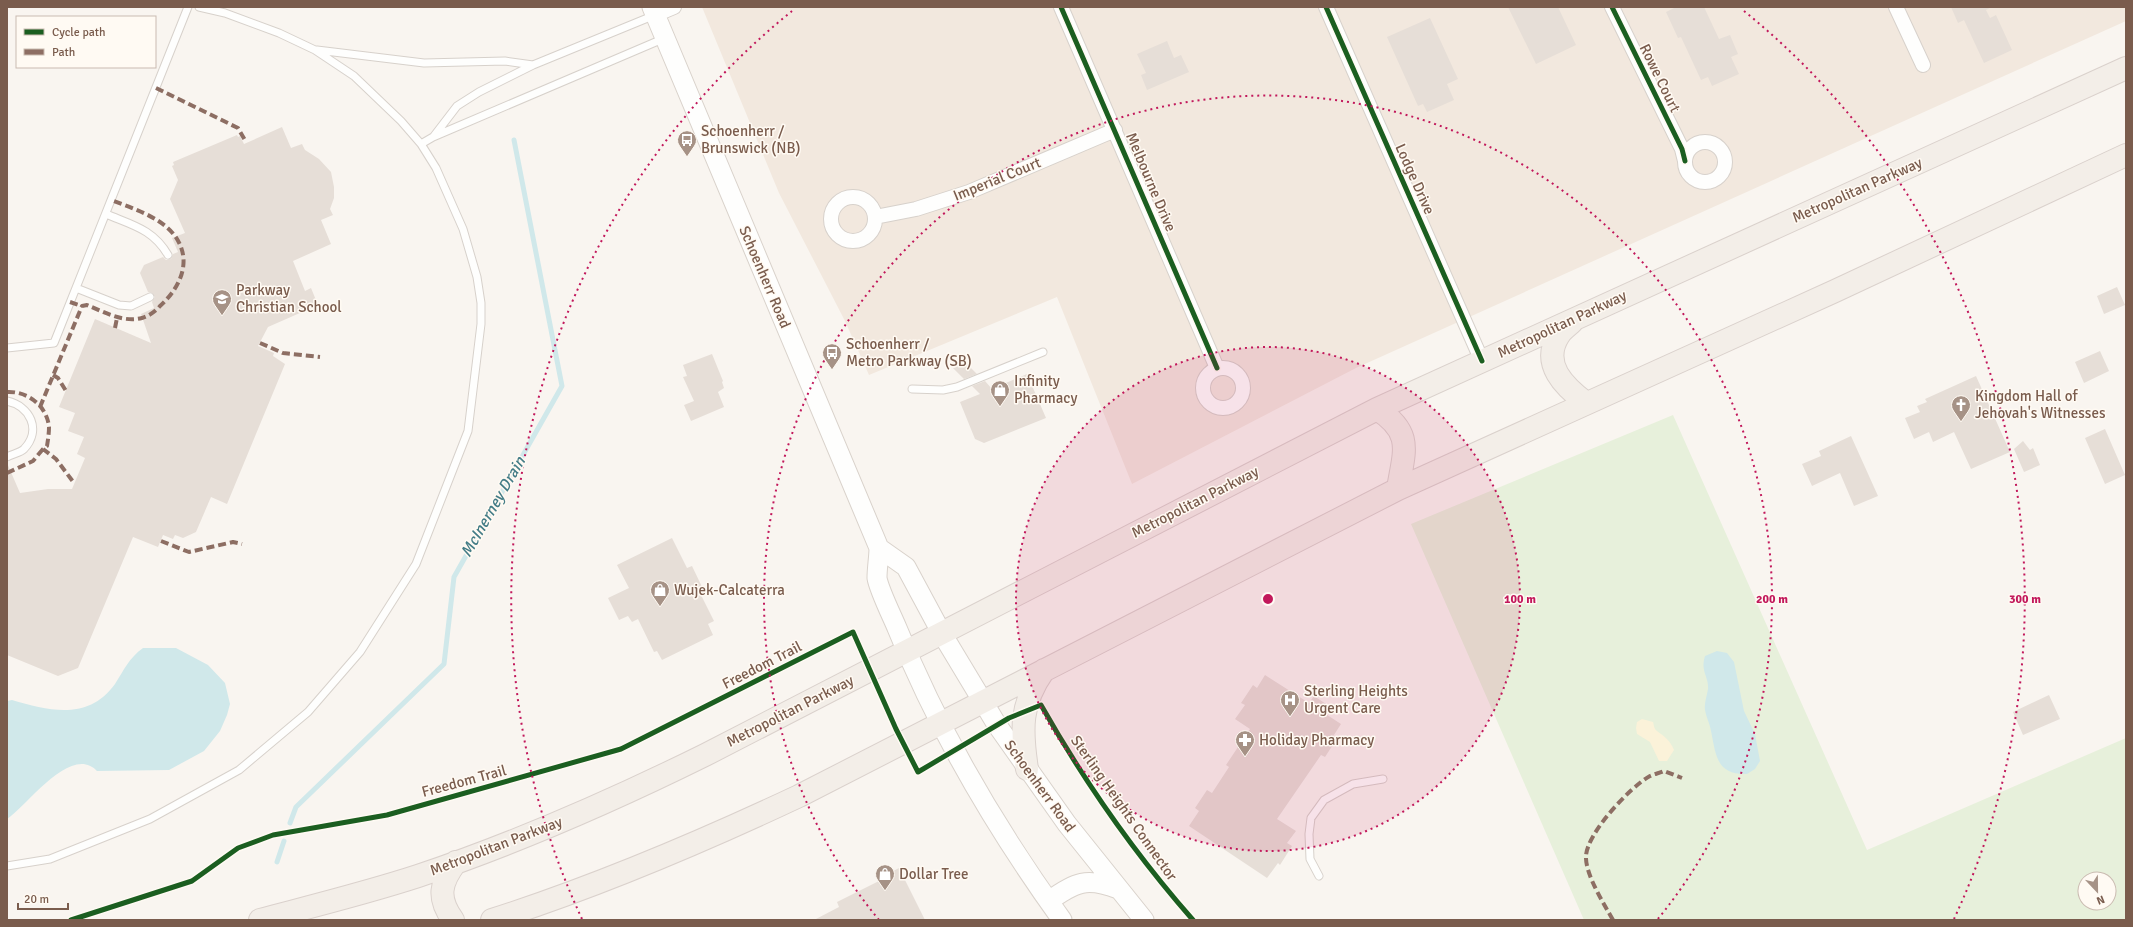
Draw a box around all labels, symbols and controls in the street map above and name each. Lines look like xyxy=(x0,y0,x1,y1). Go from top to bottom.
legend xyxy=(16,16,156,68)
text: Cycle path xyxy=(52,25,105,40)
street label: Rowe Court xyxy=(1636,41,1684,115)
text: Path xyxy=(52,45,75,60)
place label: Schoenherr / Brunswick (NB) xyxy=(701,122,801,157)
bus stop icon: Schoenherr / Brunswick (NB) xyxy=(676,129,698,157)
street label: Melbourne Drive xyxy=(1122,130,1180,234)
street label: Lodge Drive xyxy=(1391,141,1439,217)
street label: Imperial Court xyxy=(951,153,1043,205)
street label: Metropolitan Parkway xyxy=(1789,153,1925,227)
street label: Schoenherr Road xyxy=(735,223,795,331)
place label: Parkway Christian School xyxy=(236,281,342,316)
street label: Metropolitan Parkway xyxy=(1495,286,1629,362)
school or university icon: Parkway Christian School xyxy=(211,288,233,316)
place label: Schoenherr / Metro Parkway (SB) xyxy=(846,335,972,370)
bus stop icon: Schoenherr / Metro Parkway (SB) xyxy=(821,342,843,370)
place label: Infinity Pharmacy xyxy=(1014,372,1077,407)
shop icon: Infinity Pharmacy xyxy=(989,379,1011,407)
place label: Kingdom Hall of Jehovah's Witnesses xyxy=(1975,387,2106,422)
church icon: Kingdom Hall of Jehovah's Witnesses xyxy=(1950,394,1972,422)
water label: McInerney Drain xyxy=(456,452,530,561)
street label: Metropolitan Parkway xyxy=(1128,462,1262,542)
shop icon: Wujek-Calcaterra xyxy=(649,579,671,607)
place label: Wujek-Calcaterra xyxy=(674,581,785,599)
centre of rings xyxy=(1261,592,1275,606)
text: 100 m xyxy=(1504,592,1536,607)
text: 200 m xyxy=(1756,592,1788,607)
text: 300 m xyxy=(2009,592,2041,607)
street label: Freedom Trail xyxy=(719,637,805,693)
street label: Metropolitan Parkway xyxy=(723,671,857,751)
place label: Sterling Heights Urgent Care xyxy=(1304,682,1408,717)
hospital icon: Sterling Heights Urgent Care xyxy=(1279,689,1301,717)
pharmacy icon: Holiday Pharmacy xyxy=(1234,729,1256,757)
place label: Holiday Pharmacy xyxy=(1259,731,1374,749)
street label: Sterling Heights Connector xyxy=(1067,732,1181,885)
street label: Schoenherr Road xyxy=(1001,737,1079,835)
street label: Freedom Trail xyxy=(420,761,508,801)
street label: Metropolitan Parkway xyxy=(427,812,565,880)
shop icon: Dollar Tree xyxy=(874,863,896,891)
place label: Dollar Tree xyxy=(899,865,969,883)
north arrow xyxy=(2077,871,2117,911)
scale bar xyxy=(18,885,68,911)
text: 20 m xyxy=(24,892,49,907)
text: N xyxy=(2095,892,2107,907)

